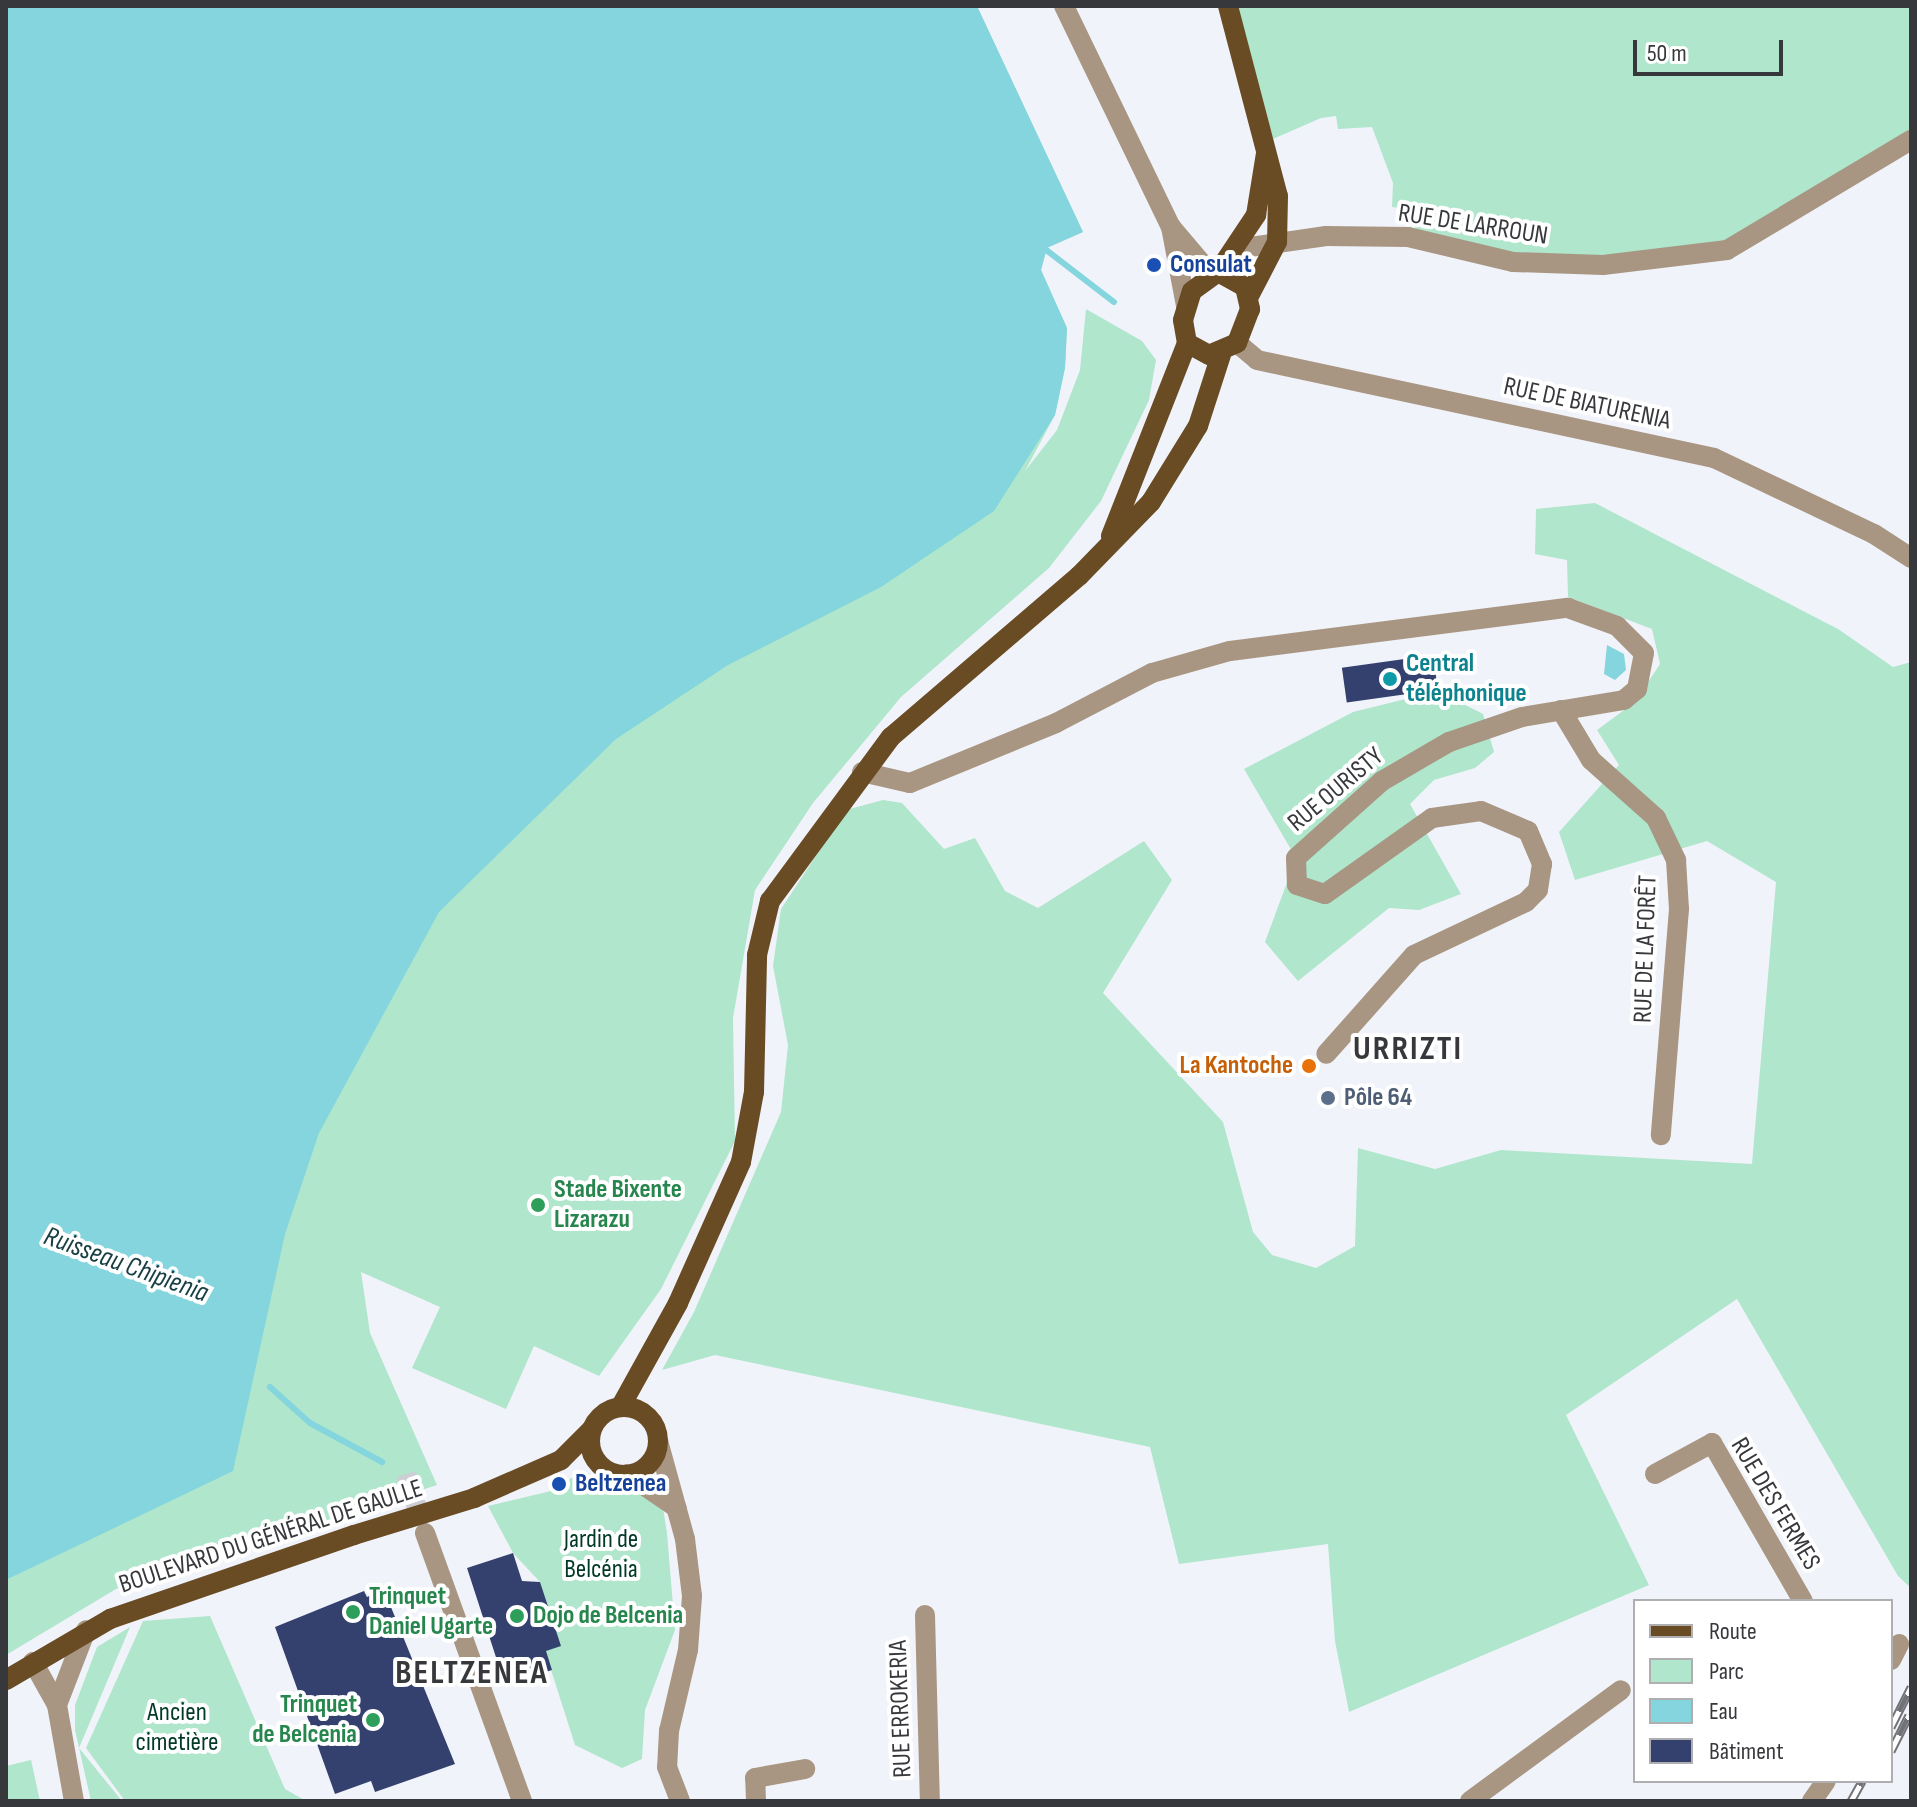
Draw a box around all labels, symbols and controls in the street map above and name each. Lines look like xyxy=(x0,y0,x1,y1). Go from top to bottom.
scale bar xyxy=(1637,24,1787,74)
text: 50 m xyxy=(1647,39,1687,68)
street label: RUE DE LARROUN xyxy=(1396,198,1550,252)
place label: Consulat xyxy=(1170,249,1252,281)
marker: Consulat xyxy=(1145,256,1163,274)
street label: RUE DE BIATURENIA xyxy=(1501,371,1673,437)
place label: Central téléphonique xyxy=(1406,648,1527,710)
marker: Central téléphonique xyxy=(1381,670,1399,688)
street label: RUE OURISTY xyxy=(1282,741,1390,839)
street label: RUE DE LA FORÊT xyxy=(1628,874,1664,1024)
district label: URRIZTI xyxy=(1353,1029,1463,1069)
place label: La Kantoche xyxy=(1180,1050,1293,1082)
marker: La Kantoche xyxy=(1300,1057,1318,1075)
place label: Pôle 64 xyxy=(1344,1082,1412,1114)
marker: Pôle 64 xyxy=(1319,1089,1337,1107)
place label: Stade Bixente Lizarazu xyxy=(554,1174,682,1236)
marker: Stade Bixente Lizarazu xyxy=(529,1196,547,1214)
water label: Ruisseau Chipienia xyxy=(39,1220,213,1310)
street label: RUE DES FERMES xyxy=(1723,1432,1827,1576)
place label: Beltzenea xyxy=(575,1468,666,1500)
street label: BOULEVARD DU GÉNÉRAL DE GAULLE xyxy=(115,1473,427,1601)
marker: Beltzenea xyxy=(550,1475,568,1493)
park label: Jardin de Belcénia xyxy=(564,1524,638,1586)
place label: Trinquet Daniel Ugarte xyxy=(369,1581,493,1642)
legend xyxy=(1633,1599,1893,1783)
place label: Dojo de Belcenia xyxy=(533,1600,683,1632)
marker: Trinquet Daniel Ugarte xyxy=(344,1603,362,1621)
marker: Dojo de Belcenia xyxy=(508,1607,526,1625)
text: Route xyxy=(1709,1617,1757,1646)
street label: RUE ERROKERIA xyxy=(883,1640,919,1778)
district label: BELTZENEA xyxy=(395,1653,549,1693)
text: Parc xyxy=(1709,1657,1744,1686)
place label: Trinquet de Belcenia xyxy=(252,1689,357,1750)
park label: Ancien cimetière xyxy=(135,1697,219,1758)
text: Eau xyxy=(1709,1697,1738,1726)
marker: Trinquet de Belcenia xyxy=(364,1711,382,1729)
text: Bâtiment xyxy=(1709,1737,1784,1766)

